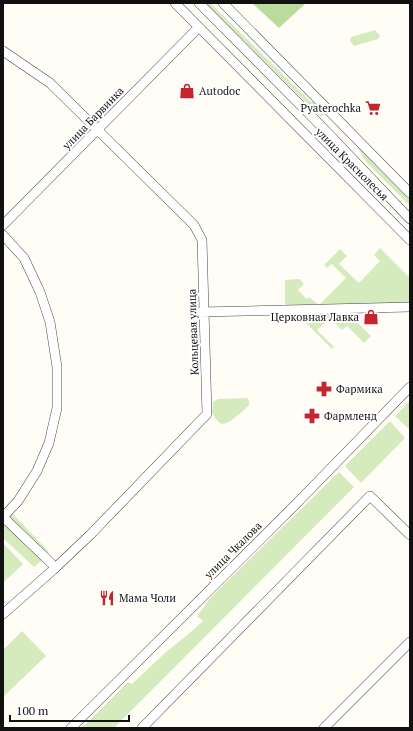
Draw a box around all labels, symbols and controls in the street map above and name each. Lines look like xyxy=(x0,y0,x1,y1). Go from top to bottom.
shop icon: Autodoc xyxy=(178,82,196,100)
street label: улица Барвинка xyxy=(59,83,127,153)
place label: Autodoc xyxy=(199,84,240,98)
supermarket icon: Pyaterochka xyxy=(364,99,382,117)
place label: Pyaterochka xyxy=(301,101,361,115)
street label: улица Краснолесья xyxy=(312,124,392,204)
street label: Кольцевая улица xyxy=(184,288,202,375)
shop icon: Церковная Лавка xyxy=(362,308,380,326)
place label: Церковная Лавка xyxy=(271,310,359,324)
pharmacy icon: Фармика xyxy=(315,380,333,398)
place label: Фармика xyxy=(336,382,383,396)
pharmacy icon: Фармленд xyxy=(303,407,321,425)
place label: Фармленд xyxy=(324,409,377,423)
street label: улица Чкалова xyxy=(201,518,265,582)
restaurant icon: Мама Чоли xyxy=(98,589,116,607)
place label: Мама Чоли xyxy=(119,591,176,605)
scale bar xyxy=(10,697,129,723)
text: 100 m xyxy=(16,703,49,718)

